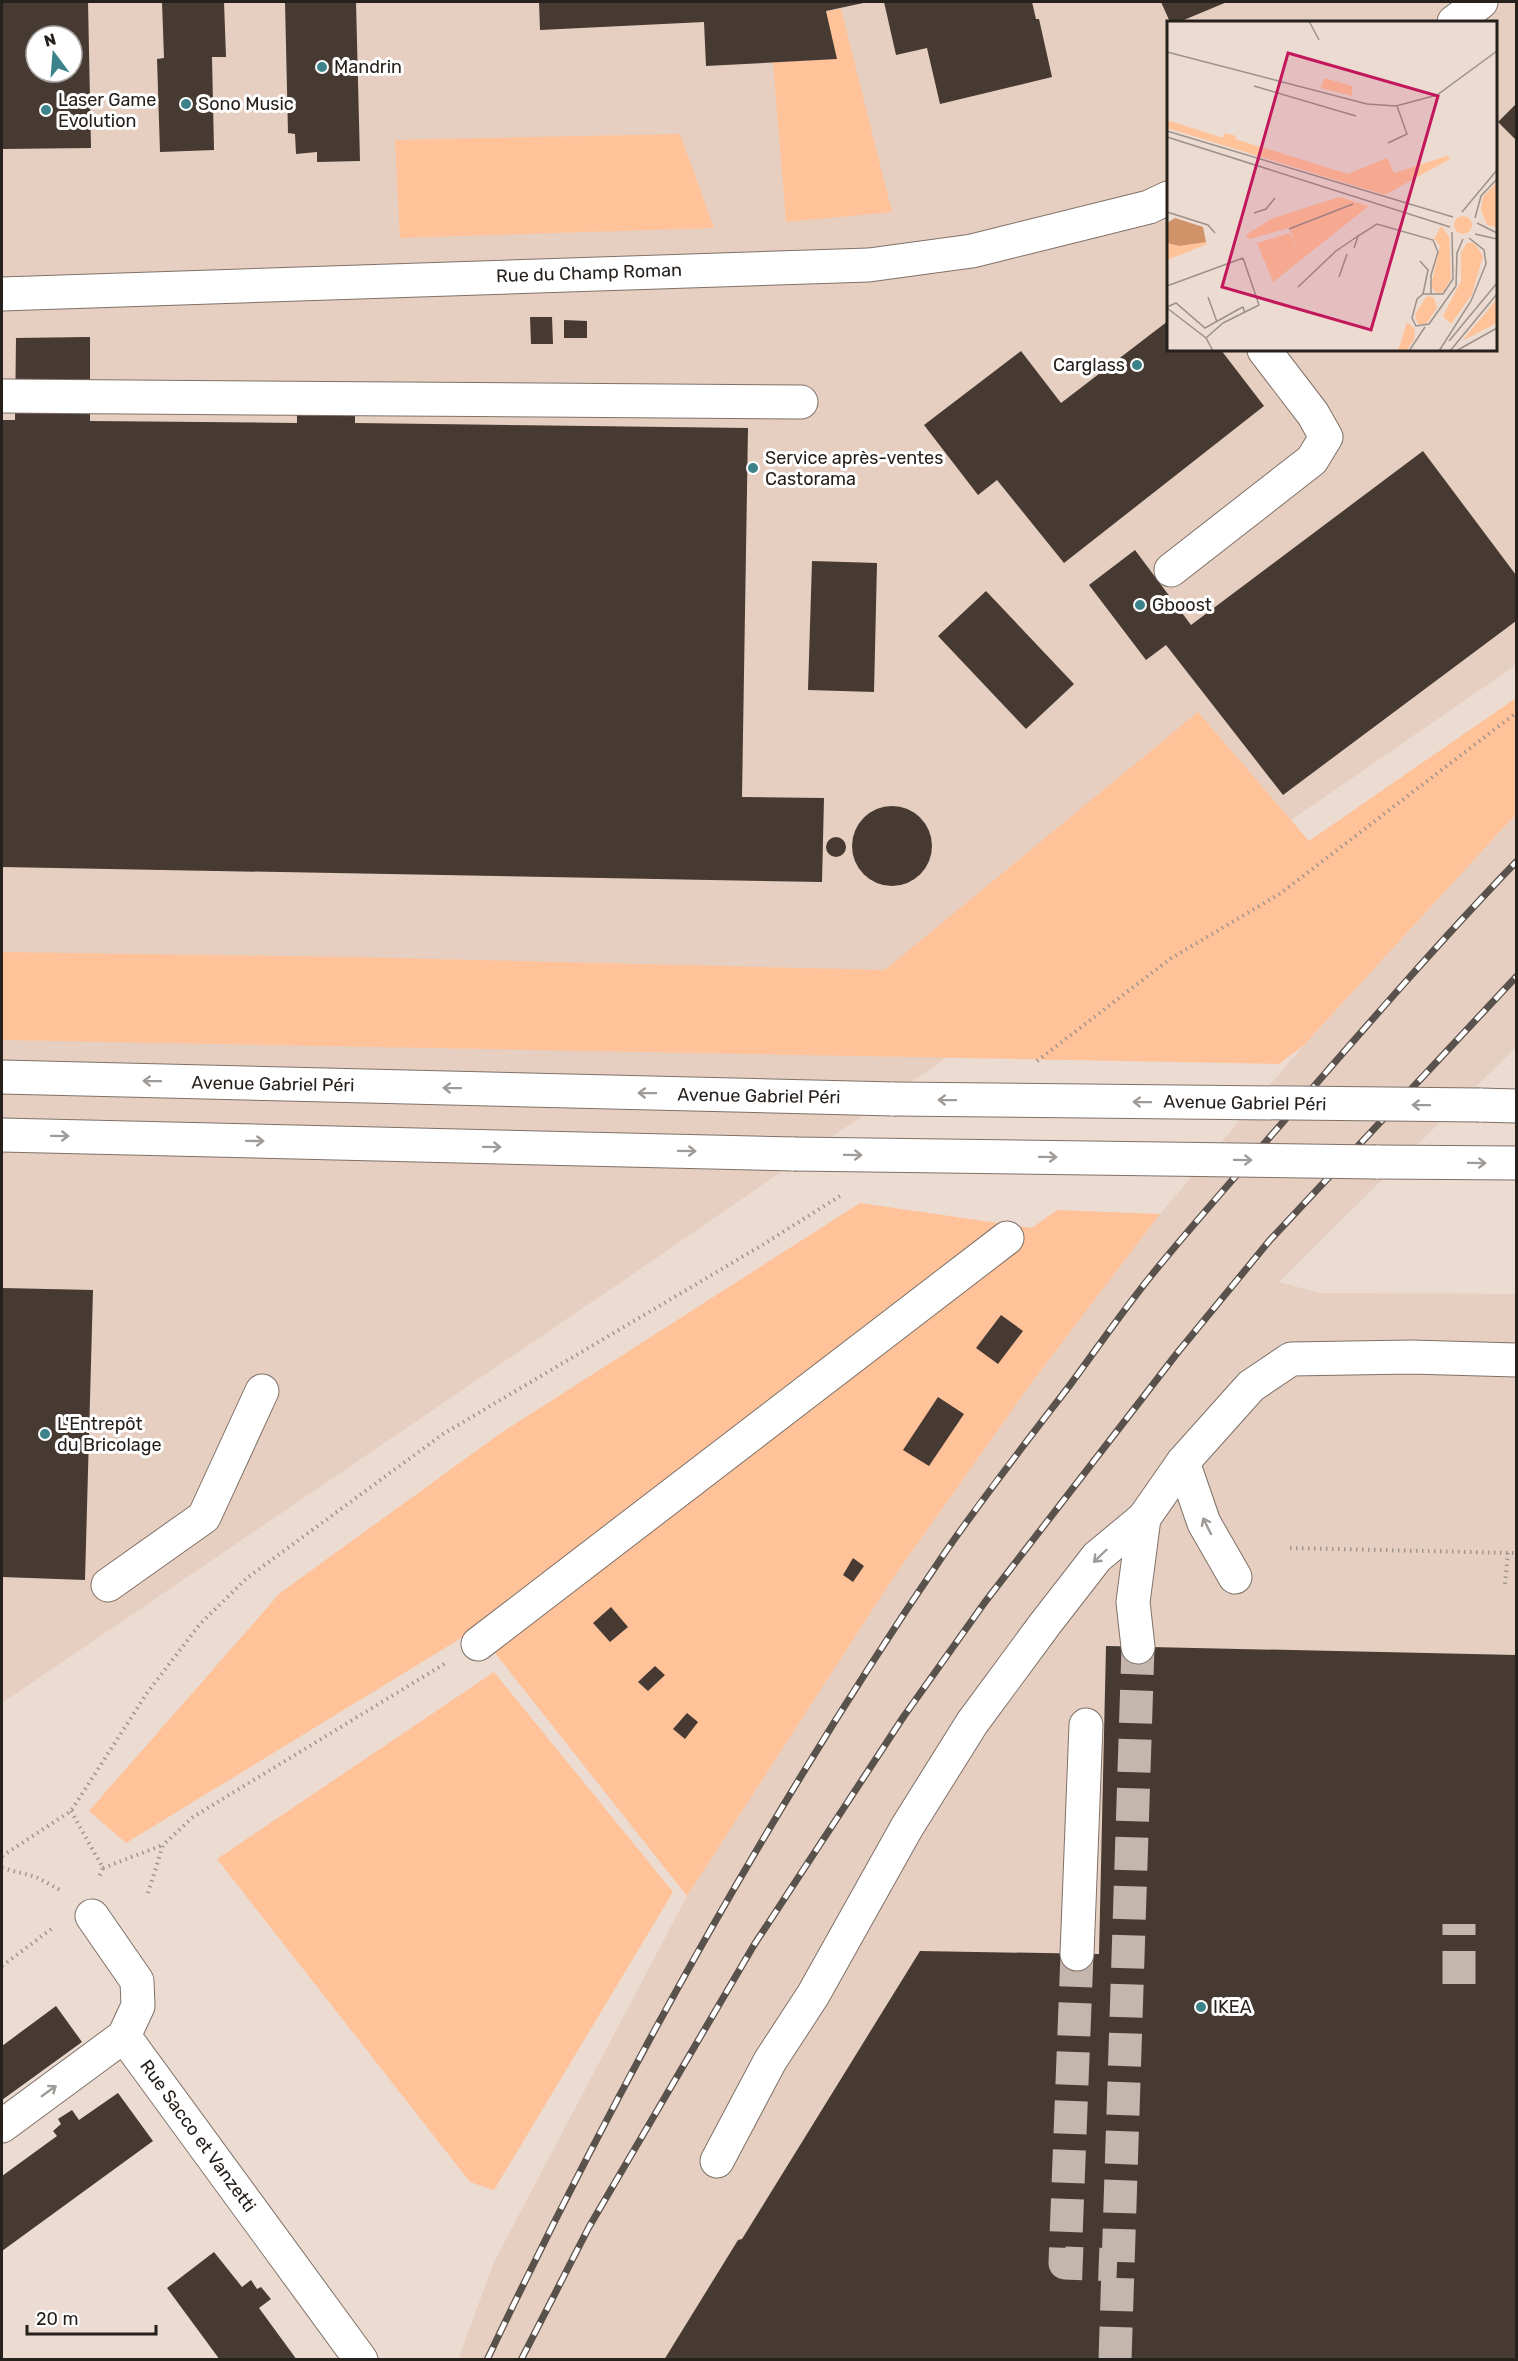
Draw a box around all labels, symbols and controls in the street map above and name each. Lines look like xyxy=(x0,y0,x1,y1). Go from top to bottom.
inset map xyxy=(1167,21,1497,351)
north arrow xyxy=(24,24,84,84)
text: N xyxy=(42,29,58,51)
place label: Mandrin xyxy=(334,56,402,78)
marker: Mandrin xyxy=(315,60,329,74)
place label: Laser Game Evolution xyxy=(58,89,156,132)
place label: Sono Music xyxy=(198,93,294,115)
marker: Sono Music xyxy=(179,97,193,111)
marker: Laser Game Evolution xyxy=(39,103,53,117)
street label: Rue du Champ Roman xyxy=(496,259,682,287)
place label: Carglass xyxy=(1053,354,1125,376)
marker: Carglass xyxy=(1130,358,1144,372)
place label: Service après-ventes Castorama xyxy=(765,447,943,490)
marker: Service après-ventes Castorama xyxy=(746,461,760,475)
place label: Gboost xyxy=(1152,594,1212,616)
marker: Gboost xyxy=(1133,598,1147,612)
street label: Avenue Gabriel Péri xyxy=(191,1072,355,1096)
one-way arrow xyxy=(142,1075,162,1087)
one-way arrow xyxy=(442,1083,462,1094)
street label: Avenue Gabriel Péri xyxy=(677,1084,841,1108)
one-way arrow xyxy=(637,1087,657,1099)
street label: Avenue Gabriel Péri xyxy=(1163,1091,1327,1115)
one-way arrow xyxy=(937,1094,957,1106)
one-way arrow xyxy=(1132,1096,1152,1108)
one-way arrow xyxy=(1411,1099,1431,1111)
one-way arrow xyxy=(49,1130,69,1142)
one-way arrow xyxy=(244,1135,264,1147)
one-way arrow xyxy=(481,1141,501,1152)
one-way arrow xyxy=(676,1146,696,1157)
one-way arrow xyxy=(842,1149,862,1161)
one-way arrow xyxy=(1037,1151,1057,1163)
one-way arrow xyxy=(1232,1154,1252,1166)
one-way arrow xyxy=(1466,1157,1486,1169)
place label: L'Entrepôt du Bricolage xyxy=(57,1413,162,1456)
marker: L'Entrepôt du Bricolage xyxy=(38,1427,52,1441)
one-way arrow xyxy=(1200,1518,1212,1536)
one-way arrow xyxy=(1093,1549,1108,1563)
place label: IKEA xyxy=(1213,1996,1252,2018)
marker: IKEA xyxy=(1194,2000,1208,2014)
street label: Rue Sacco et Vanzetti xyxy=(135,2056,261,2216)
one-way arrow xyxy=(40,2085,56,2097)
scale bar xyxy=(27,2298,156,2336)
text: 20 m xyxy=(36,2308,78,2330)

